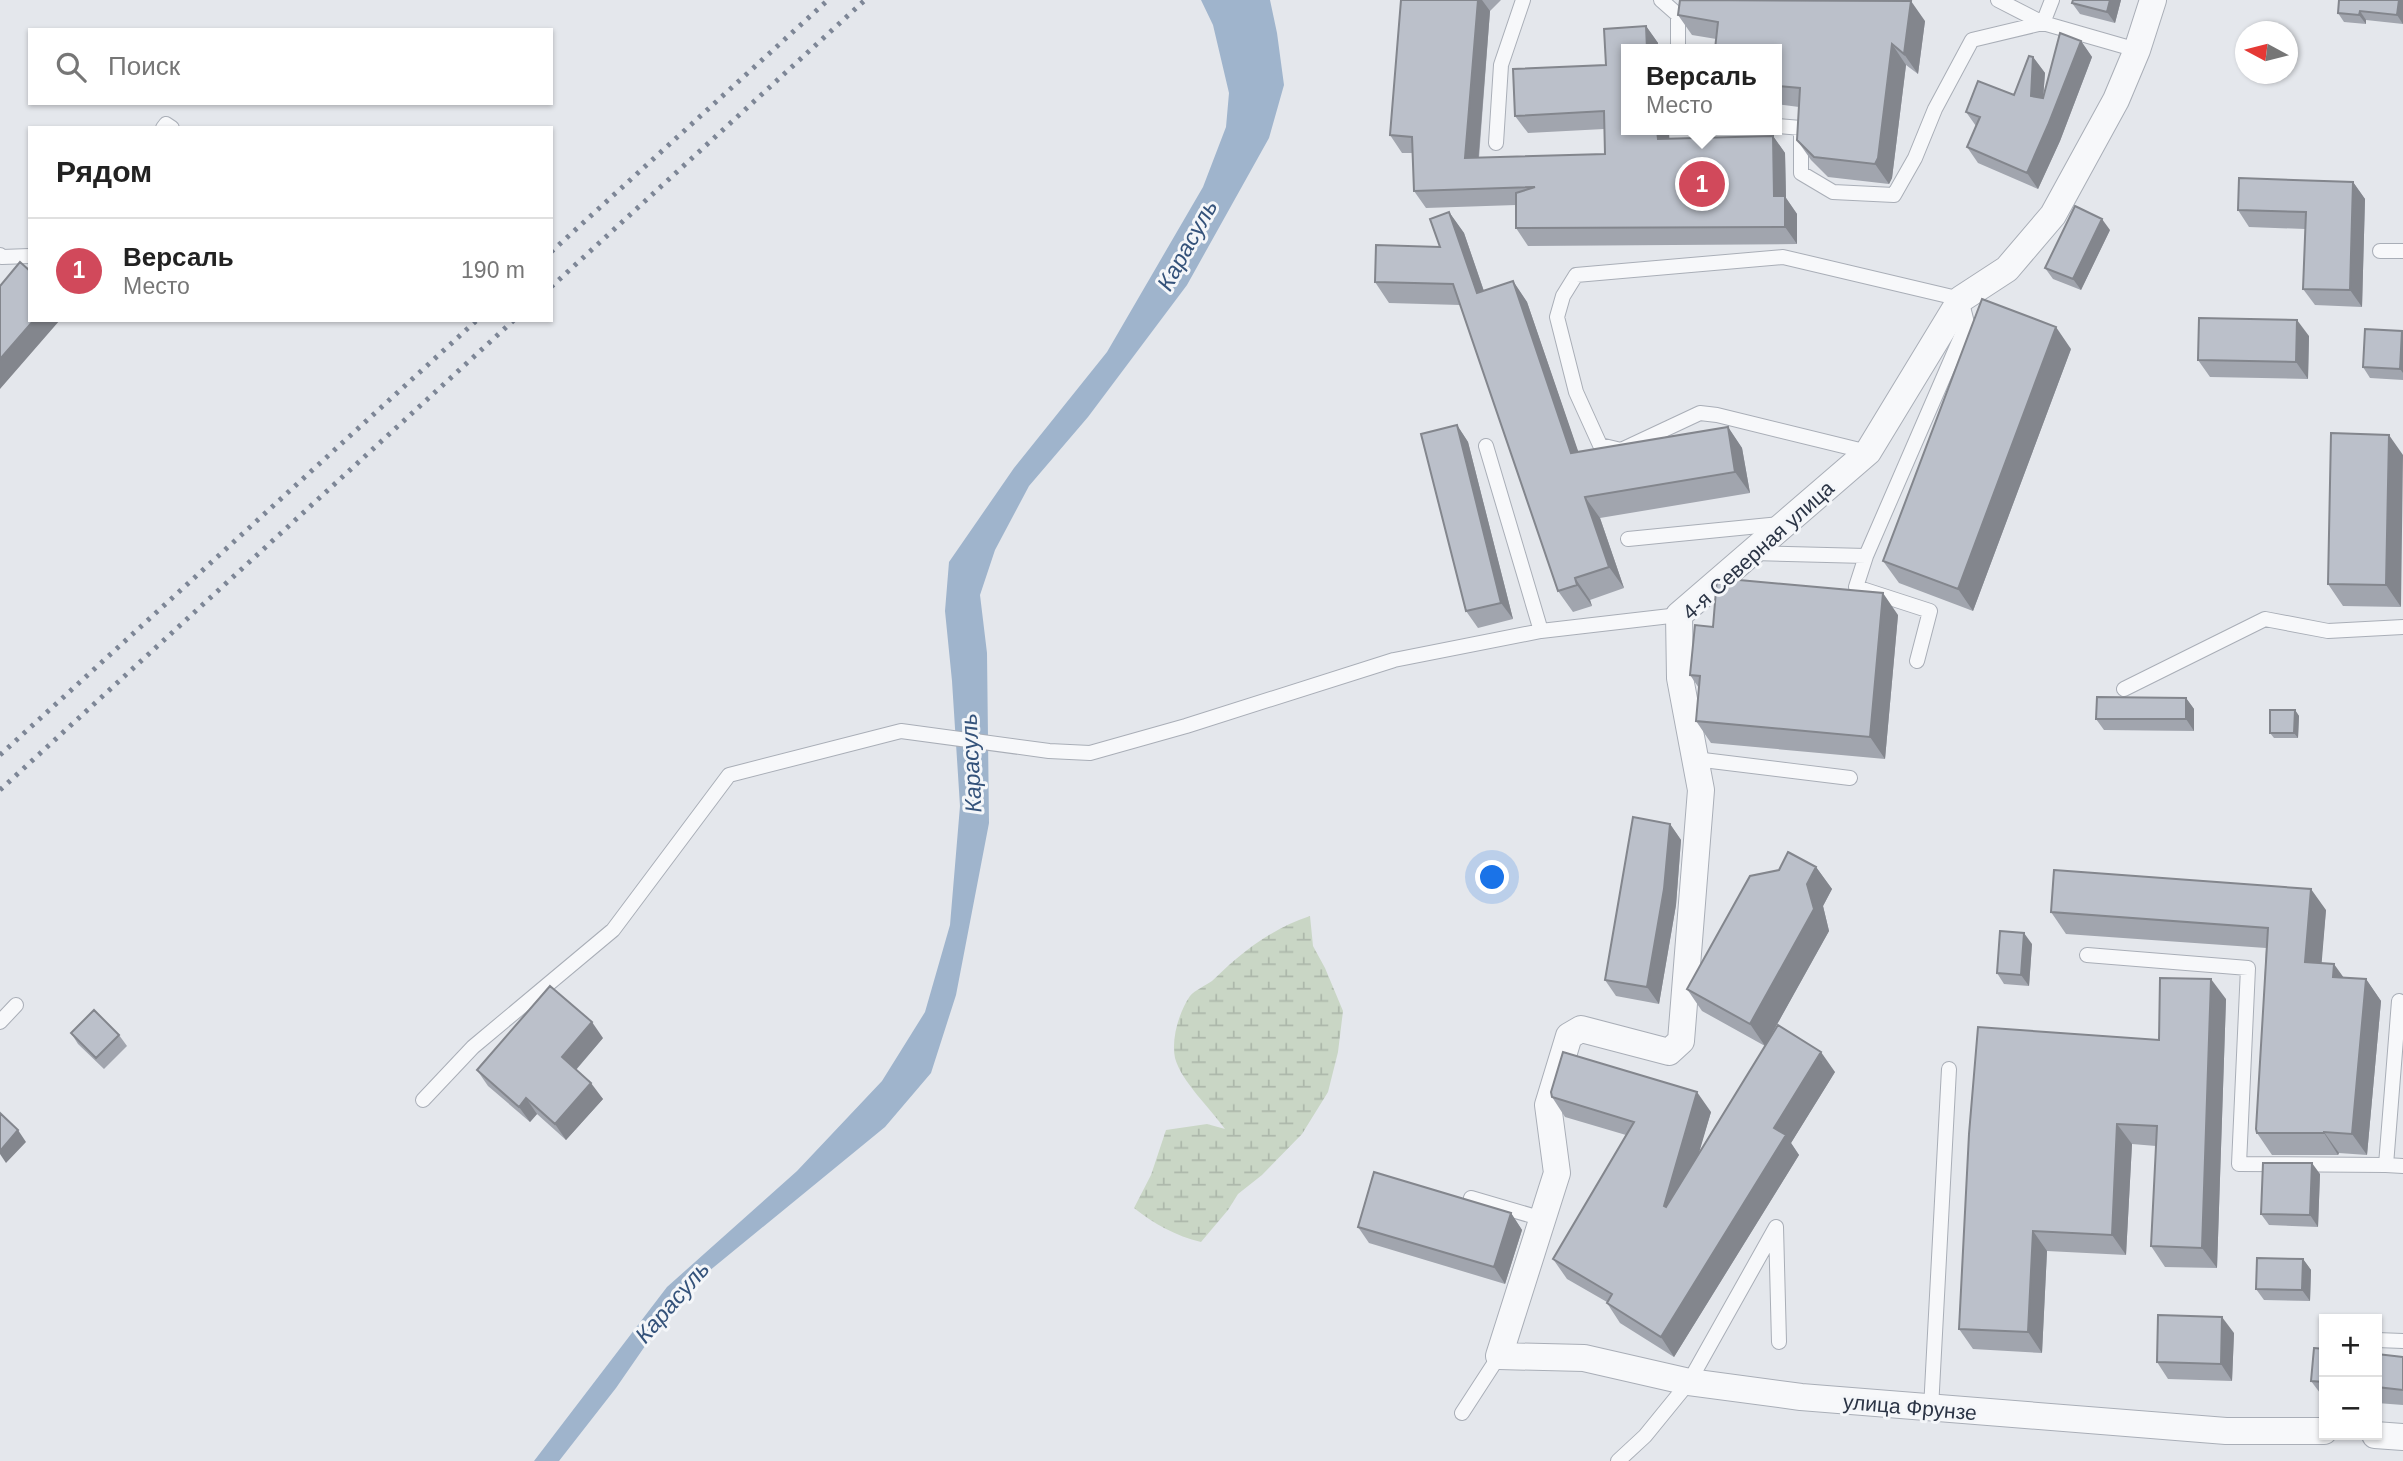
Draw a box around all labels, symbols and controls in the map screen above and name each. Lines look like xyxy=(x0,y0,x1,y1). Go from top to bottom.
north arrow xyxy=(2235,21,2298,84)
search box xyxy=(28,28,553,105)
popup xyxy=(1621,44,1782,135)
icon: search xyxy=(52,48,90,86)
text: Поиск xyxy=(108,51,180,81)
text: Версаль xyxy=(1646,61,1757,91)
text: Место xyxy=(1646,92,1713,118)
text: Рядом xyxy=(56,155,152,188)
pin: 1 xyxy=(1679,158,1725,210)
water label: Карасуль xyxy=(1152,195,1222,295)
text: Версаль xyxy=(123,242,234,272)
text: 1 xyxy=(73,257,85,283)
text: 190 m xyxy=(461,257,525,283)
text: Место xyxy=(123,273,190,299)
street label: 4-я Северная улица xyxy=(1678,476,1838,624)
water label: Карасуль xyxy=(955,713,987,813)
your location xyxy=(1475,860,1509,894)
water label: Карасуль xyxy=(630,1256,714,1348)
map controls xyxy=(2319,1314,2382,1440)
button: + xyxy=(2319,1314,2382,1377)
button: − xyxy=(2319,1377,2382,1440)
street label: улица Фрунзе xyxy=(1842,1390,1978,1424)

